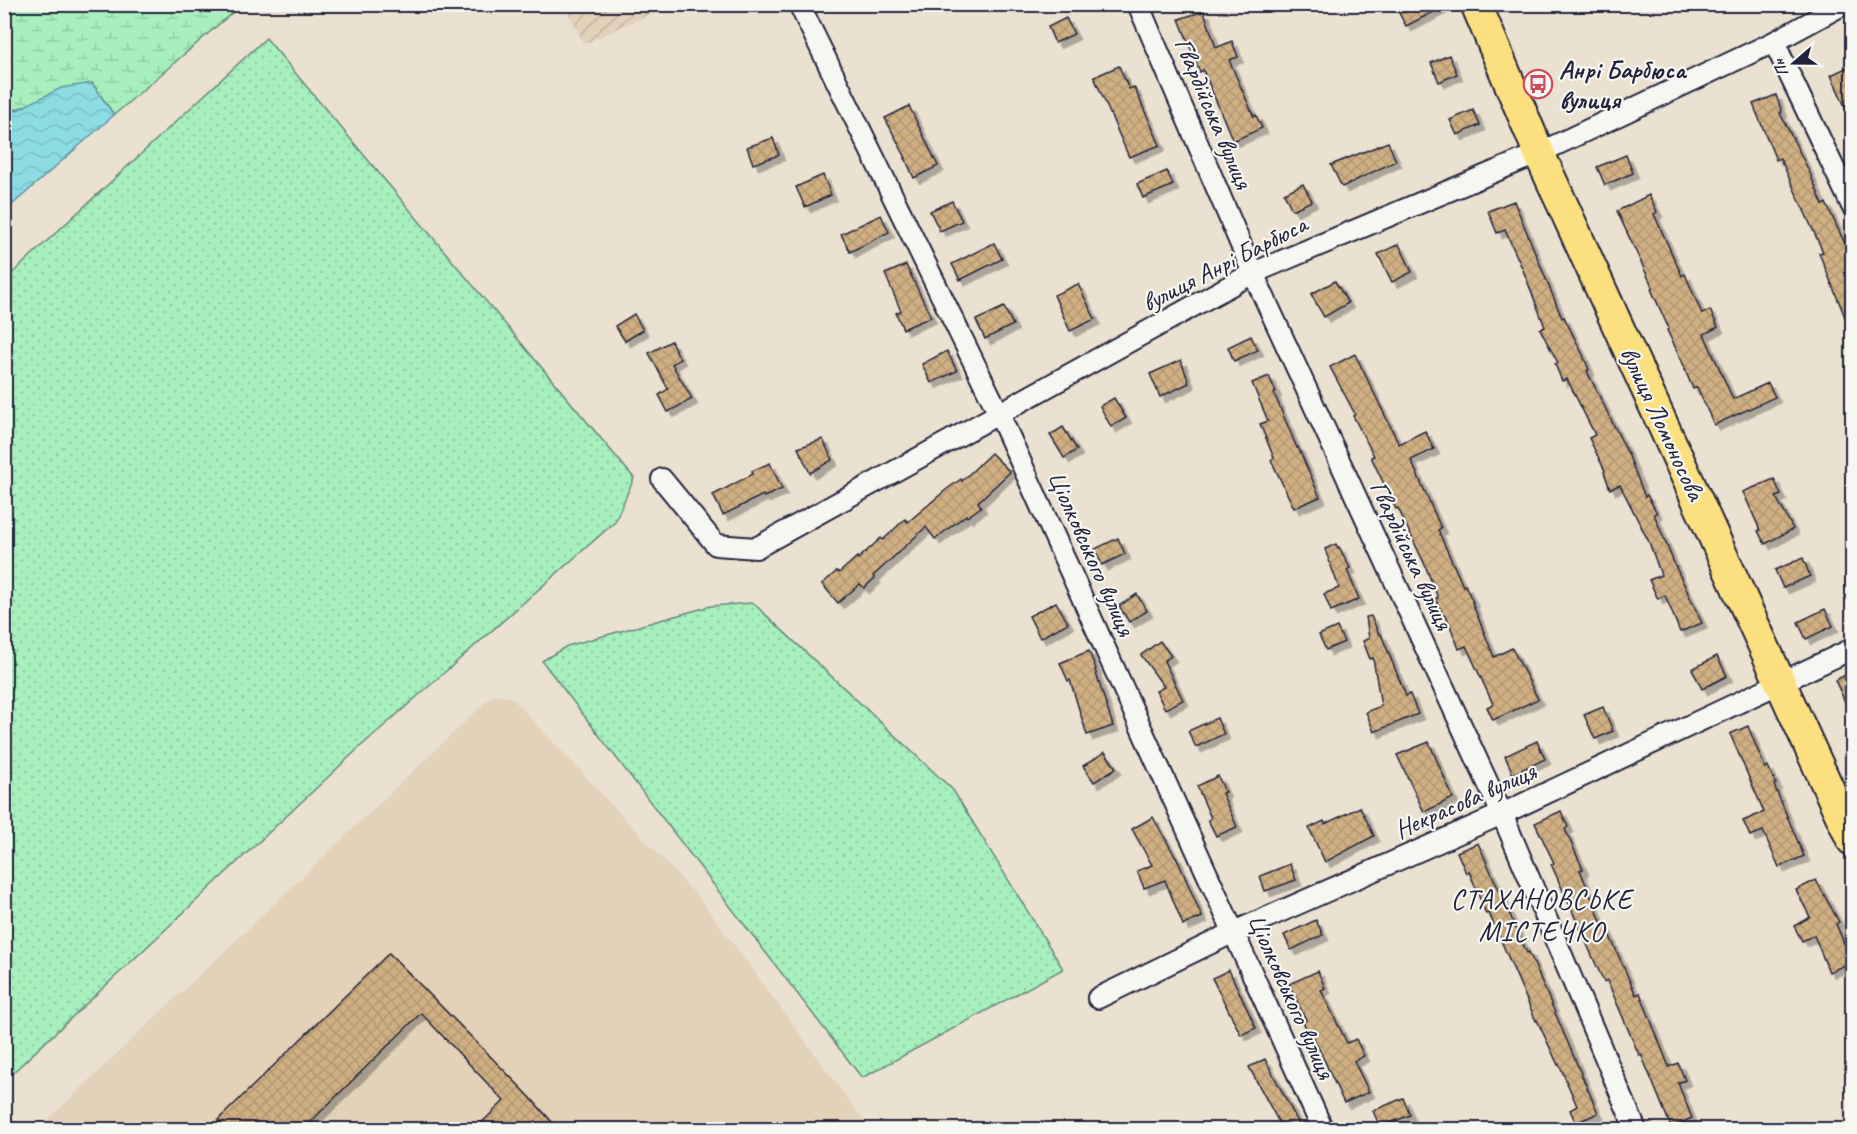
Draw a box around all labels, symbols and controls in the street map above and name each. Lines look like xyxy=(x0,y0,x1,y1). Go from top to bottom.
street label: Гвардійська вулиця xyxy=(1167,33,1261,195)
north arrow xyxy=(1764,33,1824,93)
place label: Анрі Барбюса вулиця xyxy=(1559,53,1688,116)
text: Пн xyxy=(1768,56,1793,79)
bus stop icon: Анрі Барбюса вулиця xyxy=(1522,68,1554,100)
street label: вулиця Анрі Барбюса xyxy=(1136,207,1314,319)
street label: вулиця Ломоносова xyxy=(1613,341,1713,507)
street label: Ціолковського вулиця xyxy=(1040,465,1143,642)
street label: Гвардійська вулиця xyxy=(1363,475,1461,637)
street label: Некрасова вулиця xyxy=(1389,754,1543,846)
district label: СТАХАНОВСЬКЕ МІСТЕЧКО xyxy=(1451,882,1634,949)
street label: Ціолковського вулиця xyxy=(1240,908,1343,1085)

